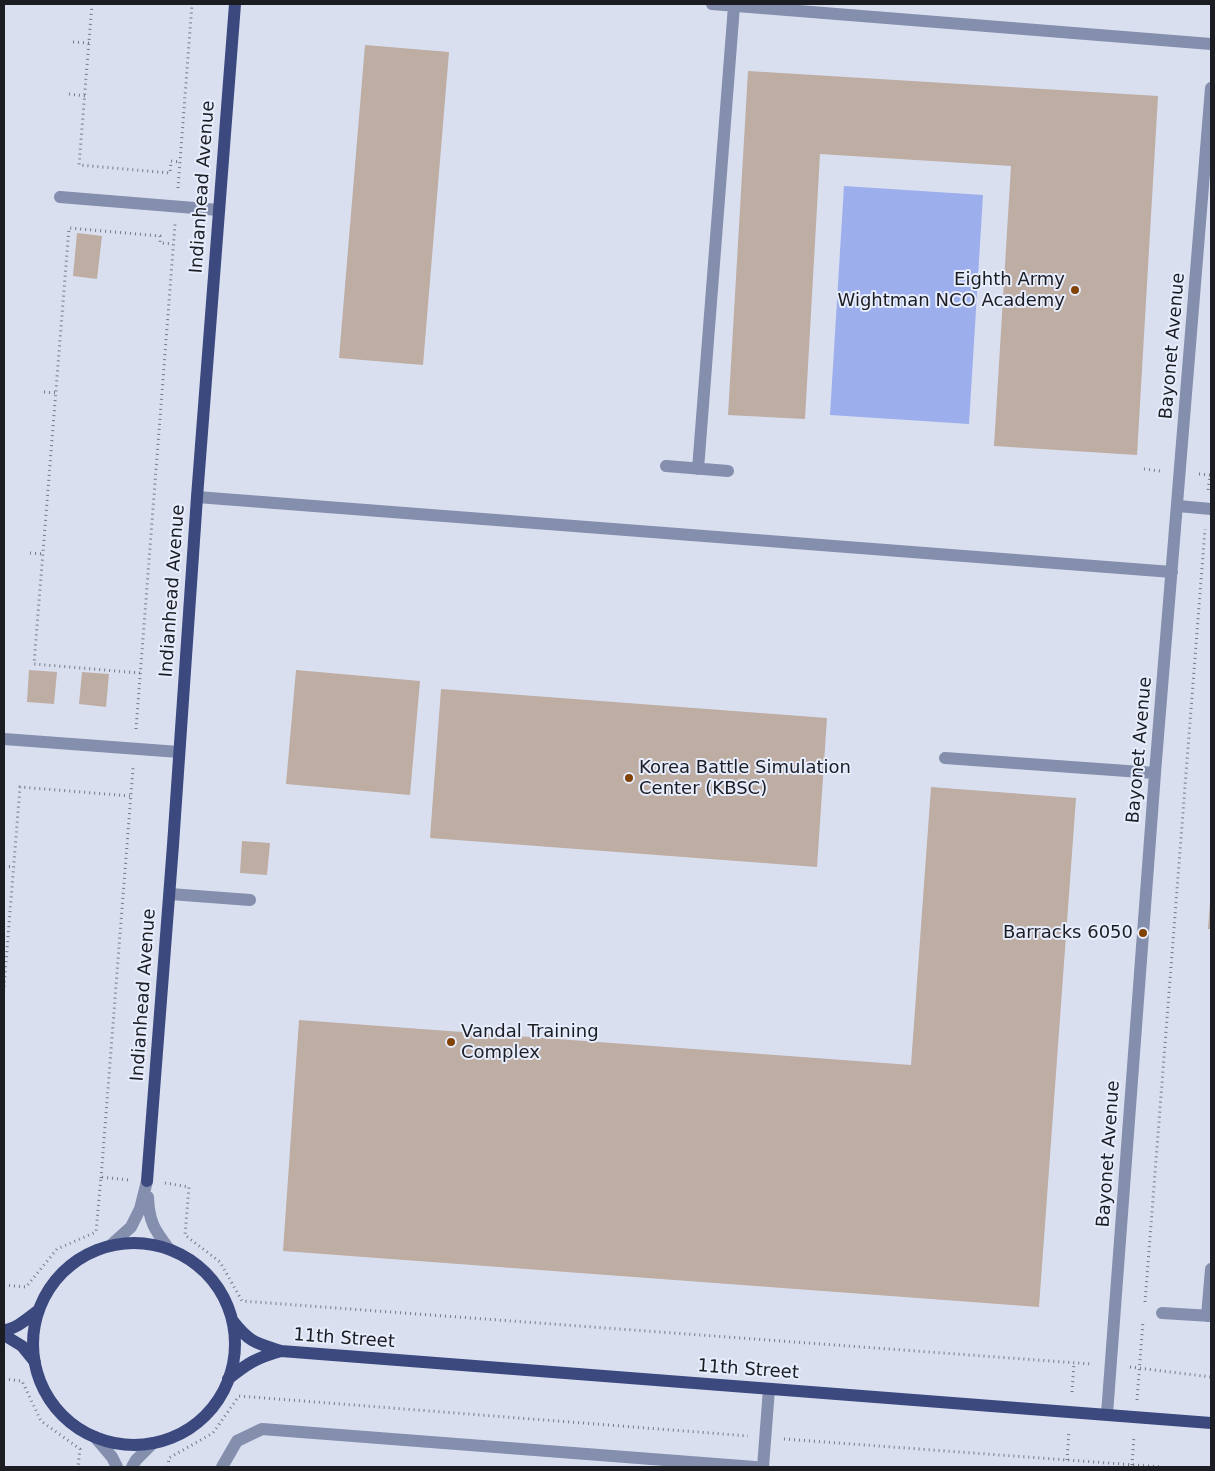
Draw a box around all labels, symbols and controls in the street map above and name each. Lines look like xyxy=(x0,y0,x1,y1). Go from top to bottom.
street label: Indianhead Avenue xyxy=(186,100,220,274)
place label: Eighth Army Wightman NCO Academy xyxy=(837,269,1065,312)
street label: Bayonet Avenue xyxy=(1156,272,1190,420)
marker: Eighth Army Wightman NCO Academy xyxy=(1069,284,1081,296)
street label: Indianhead Avenue xyxy=(156,504,190,678)
street label: Bayonet Avenue xyxy=(1123,676,1157,824)
place label: Korea Battle Simulation Center (KBSC) xyxy=(639,757,851,800)
marker: Korea Battle Simulation Center (KBSC) xyxy=(623,772,635,784)
street label: Indianhead Avenue xyxy=(127,908,161,1082)
place label: Barracks 6050 xyxy=(1003,922,1133,944)
marker: Barracks 6050 xyxy=(1137,927,1149,939)
place label: Vandal Training Complex xyxy=(461,1021,599,1064)
marker: Vandal Training Complex xyxy=(445,1036,457,1048)
street label: Bayonet Avenue xyxy=(1093,1080,1125,1228)
street label: 11th Street xyxy=(292,1325,396,1353)
street label: 11th Street xyxy=(696,1356,800,1384)

